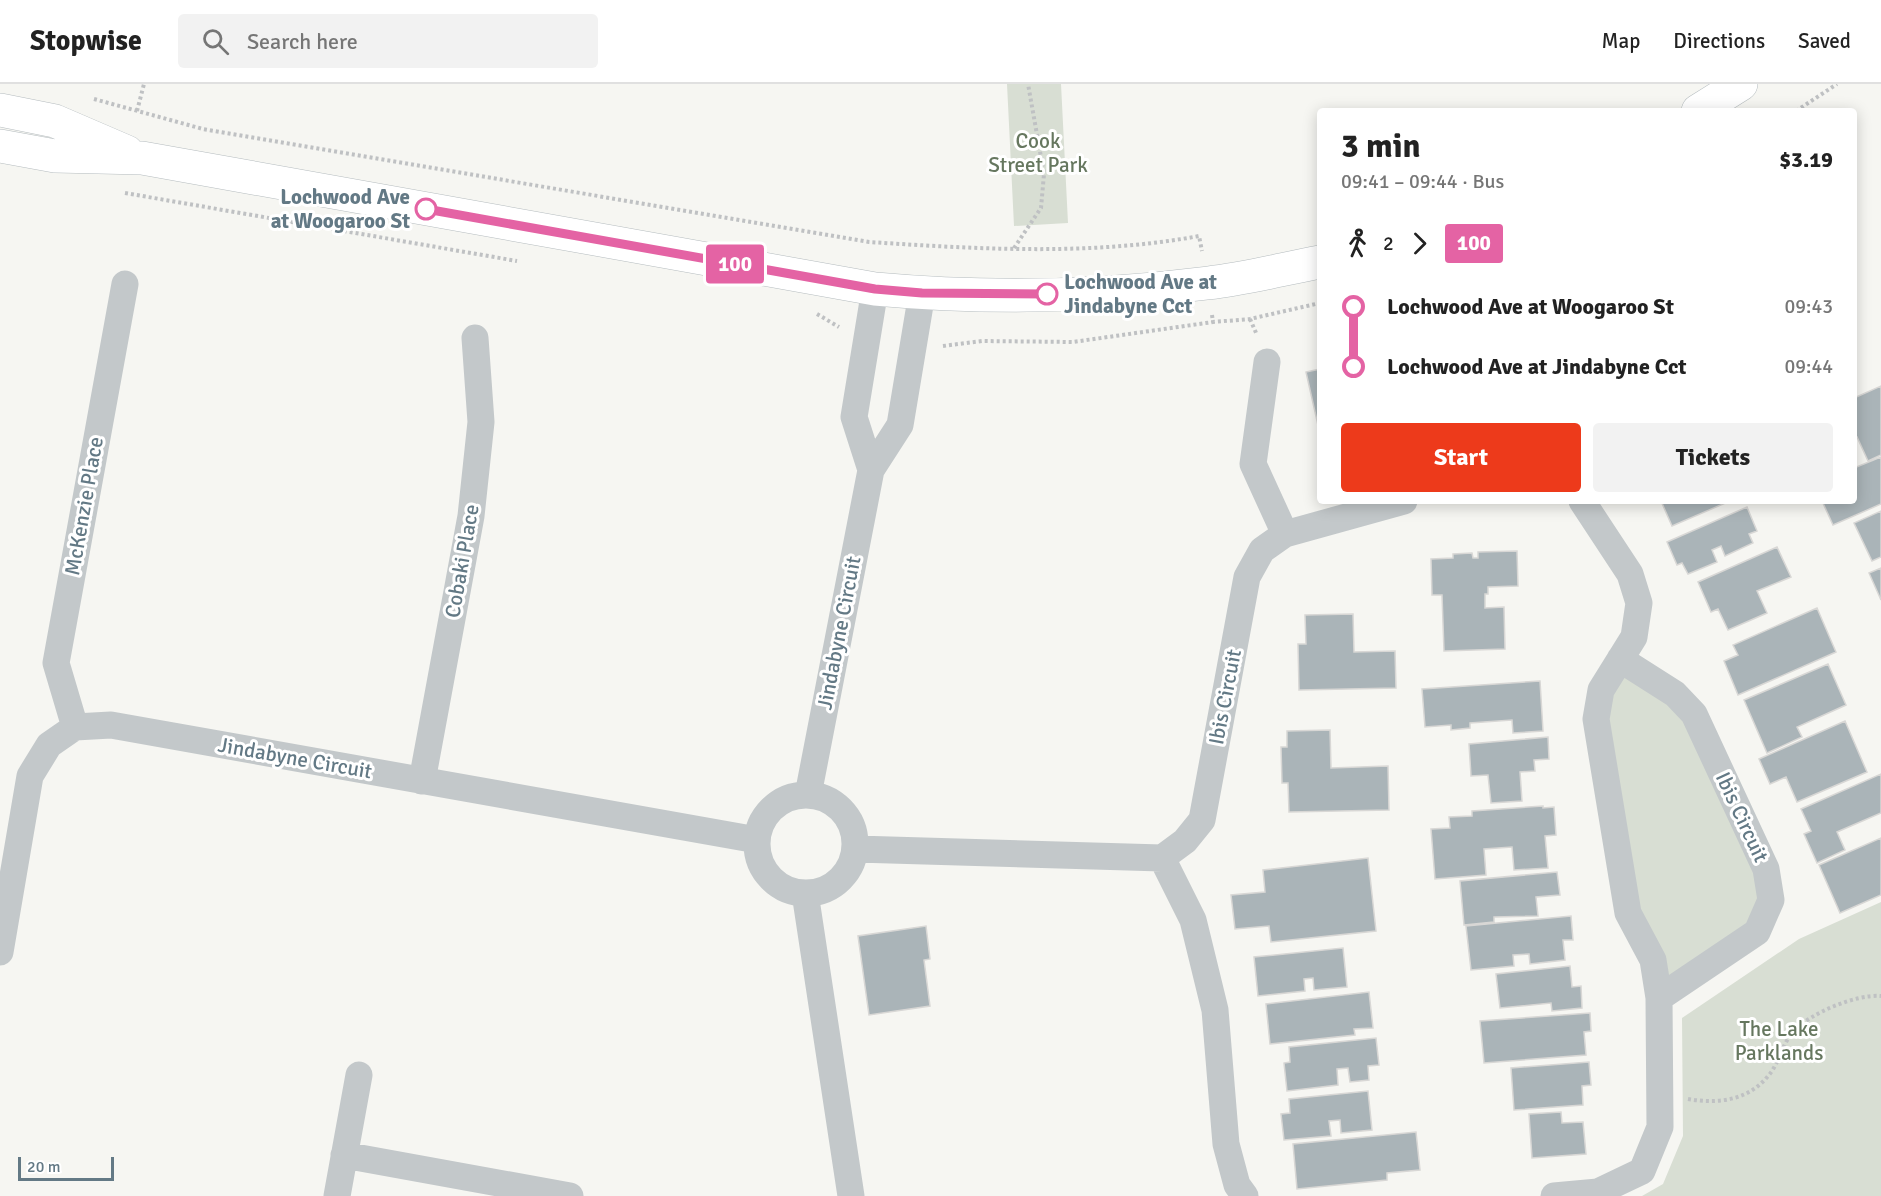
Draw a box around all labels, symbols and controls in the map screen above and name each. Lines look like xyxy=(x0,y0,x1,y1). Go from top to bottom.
search box xyxy=(178,14,598,68)
text: Stopwise xyxy=(30,24,142,58)
icon: search xyxy=(199,25,232,58)
text: Search here xyxy=(247,28,358,55)
text: Map xyxy=(1602,28,1640,54)
text: Directions xyxy=(1673,28,1765,54)
text: Saved xyxy=(1798,28,1851,54)
text: 3 min xyxy=(1341,126,1421,167)
park label: Cook Street Park xyxy=(988,128,1088,178)
text: $3.19 xyxy=(1779,146,1833,173)
text: 09:41 – 09:44 · Bus xyxy=(1341,169,1504,194)
place label: Lochwood Ave at Woogaroo St xyxy=(271,184,410,234)
marker: Lochwood Ave at Woogaroo St xyxy=(415,198,437,220)
icon: walk xyxy=(1341,227,1374,260)
icon: forward xyxy=(1403,227,1436,260)
text: 100 xyxy=(1457,230,1491,256)
text: 2 xyxy=(1383,231,1394,256)
line badge: 100 xyxy=(700,244,770,284)
text: 100 xyxy=(718,251,752,277)
place label: Lochwood Ave at Jindabyne Cct xyxy=(1064,269,1217,319)
marker: Lochwood Ave at Jindabyne Cct xyxy=(1036,283,1058,305)
text: Lochwood Ave at Woogaroo St xyxy=(1387,293,1674,320)
text: 09:43 xyxy=(1784,294,1833,319)
text: Lochwood Ave at Jindabyne Cct xyxy=(1387,353,1687,380)
text: 09:44 xyxy=(1784,354,1833,379)
button: Start xyxy=(1341,423,1581,492)
button: Tickets xyxy=(1593,423,1833,492)
street label: McKenzie Place xyxy=(59,435,109,577)
street label: Cobaki Place xyxy=(439,502,485,620)
street label: Jindabyne Circuit xyxy=(811,554,867,712)
street label: Ibis Circuit xyxy=(1203,647,1247,747)
street label: Jindabyne Circuit xyxy=(216,732,374,784)
street label: Ibis Circuit xyxy=(1710,768,1774,866)
park label: The Lake Parklands xyxy=(1735,1016,1823,1066)
scale bar xyxy=(18,1154,114,1182)
text: 20 m xyxy=(27,1157,61,1177)

